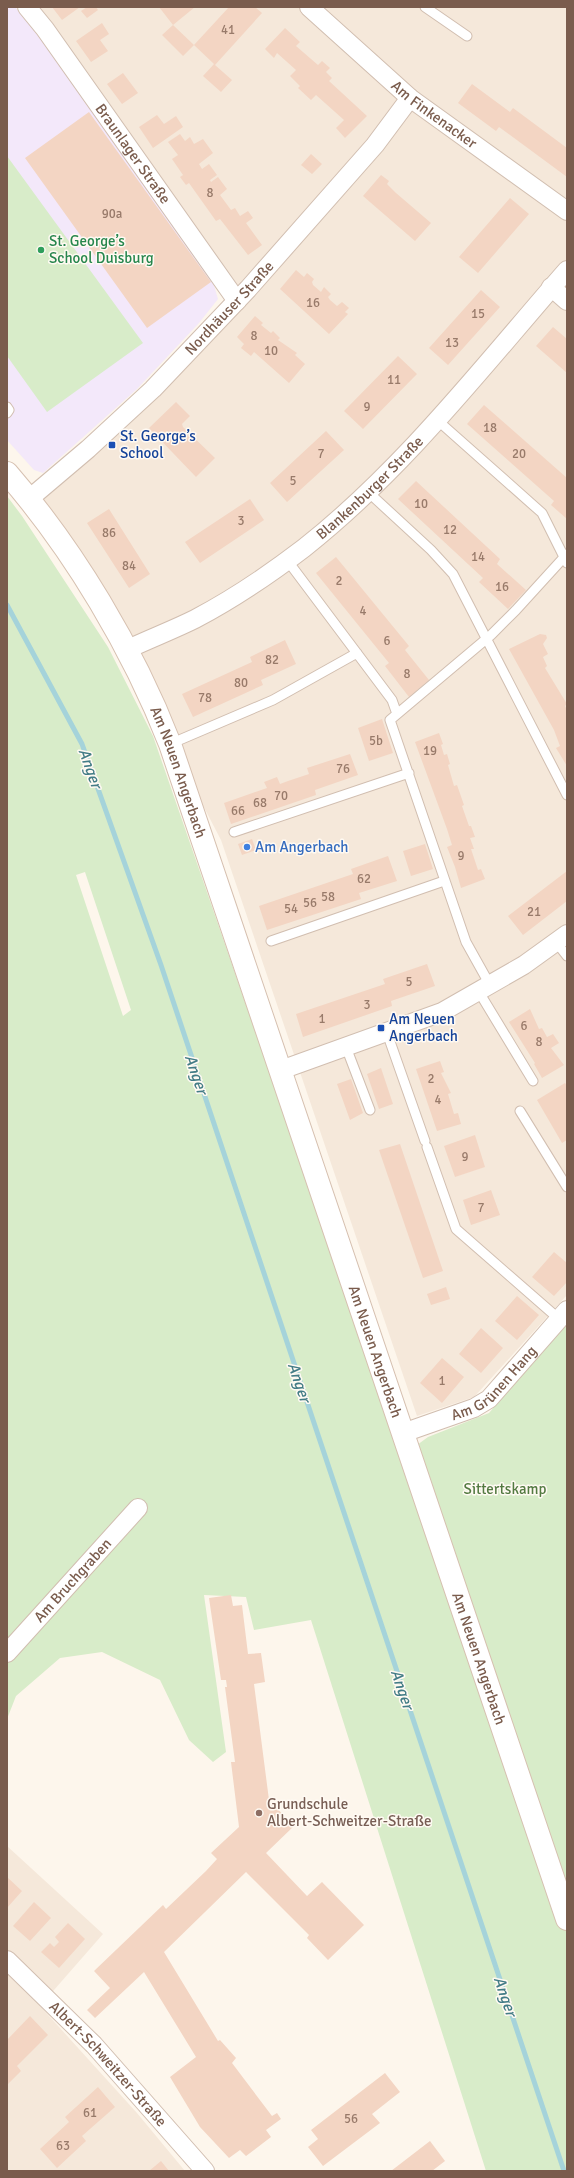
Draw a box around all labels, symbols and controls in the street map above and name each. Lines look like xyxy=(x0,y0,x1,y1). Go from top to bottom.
house number: 41 xyxy=(221,22,235,38)
street label: Am Finkenacker xyxy=(388,76,481,152)
street label: Braunlager Straße xyxy=(92,100,174,207)
house number: 8 xyxy=(206,185,214,201)
house number: 90a xyxy=(102,206,122,222)
place label: St. George’s School Duisburg xyxy=(49,232,154,267)
marker: St. George’s School Duisburg xyxy=(36,245,46,255)
street label: Nordhäuser Straße xyxy=(181,257,277,359)
house number: 16 xyxy=(306,295,320,311)
house number: 15 xyxy=(471,306,485,322)
house number: 8 xyxy=(250,328,258,344)
house number: 13 xyxy=(445,335,459,351)
house number: 10 xyxy=(264,343,278,359)
house number: 11 xyxy=(387,372,401,388)
house number: 9 xyxy=(363,399,371,415)
house number: 18 xyxy=(483,420,497,436)
place label: St. George’s School xyxy=(120,427,196,462)
street label: Blankenburger Straße xyxy=(312,432,427,543)
marker: St. George’s School xyxy=(107,440,117,450)
house number: 7 xyxy=(317,446,325,462)
house number: 20 xyxy=(512,446,526,462)
house number: 5 xyxy=(289,473,297,489)
house number: 10 xyxy=(414,496,428,512)
house number: 3 xyxy=(237,513,245,529)
house number: 12 xyxy=(443,522,457,538)
house number: 86 xyxy=(102,525,116,541)
house number: 14 xyxy=(471,549,485,565)
house number: 84 xyxy=(122,558,136,574)
house number: 2 xyxy=(335,573,343,589)
house number: 16 xyxy=(495,579,509,595)
house number: 4 xyxy=(359,603,367,619)
house number: 6 xyxy=(383,633,391,649)
house number: 82 xyxy=(265,652,279,668)
house number: 8 xyxy=(403,666,411,682)
house number: 80 xyxy=(234,675,248,691)
house number: 78 xyxy=(198,690,212,706)
street label: Am Neuen Angerbach xyxy=(146,704,210,840)
house number: 5b xyxy=(369,733,383,749)
house number: 19 xyxy=(423,743,437,759)
water label: Anger xyxy=(74,746,107,793)
house number: 76 xyxy=(336,761,350,777)
house number: 70 xyxy=(274,788,288,804)
house number: 68 xyxy=(253,795,267,811)
house number: 66 xyxy=(231,803,245,819)
place label: Am Angerbach xyxy=(255,838,348,856)
marker: Am Angerbach xyxy=(242,842,252,852)
house number: 9 xyxy=(457,848,465,864)
house number: 62 xyxy=(357,871,371,887)
house number: 58 xyxy=(321,889,335,905)
house number: 56 xyxy=(303,895,317,911)
house number: 54 xyxy=(284,901,298,917)
house number: 21 xyxy=(527,904,541,920)
house number: 5 xyxy=(405,974,413,990)
house number: 3 xyxy=(363,997,371,1013)
place label: Am Neuen Angerbach xyxy=(389,1010,458,1045)
house number: 1 xyxy=(318,1011,326,1027)
house number: 6 xyxy=(520,1018,528,1034)
marker: Am Neuen Angerbach xyxy=(376,1023,386,1033)
house number: 8 xyxy=(535,1034,543,1050)
water label: Anger xyxy=(180,1052,213,1099)
house number: 2 xyxy=(427,1071,435,1087)
house number: 4 xyxy=(434,1092,442,1108)
house number: 9 xyxy=(461,1149,469,1165)
house number: 7 xyxy=(477,1200,485,1216)
street label: Am Neuen Angerbach xyxy=(345,1283,406,1420)
street label: Am Grünen Hang xyxy=(449,1342,540,1424)
water label: Anger xyxy=(283,1360,316,1407)
house number: 1 xyxy=(438,1373,446,1389)
park label: Sittertskamp xyxy=(464,1480,546,1498)
street label: Am Bruchgraben xyxy=(30,1535,115,1626)
street label: Am Neuen Angerbach xyxy=(448,1590,510,1727)
water label: Anger xyxy=(386,1667,419,1714)
place label: Grundschule Albert-Schweitzer-Straße xyxy=(267,1795,431,1830)
marker: Grundschule Albert-Schweitzer-Straße xyxy=(254,1808,264,1818)
water label: Anger xyxy=(489,1974,522,2021)
street label: Albert-Schweitzer-Straße xyxy=(46,1997,171,2130)
house number: 61 xyxy=(83,2105,97,2121)
house number: 56 xyxy=(344,2111,358,2127)
house number: 63 xyxy=(56,2138,70,2154)

